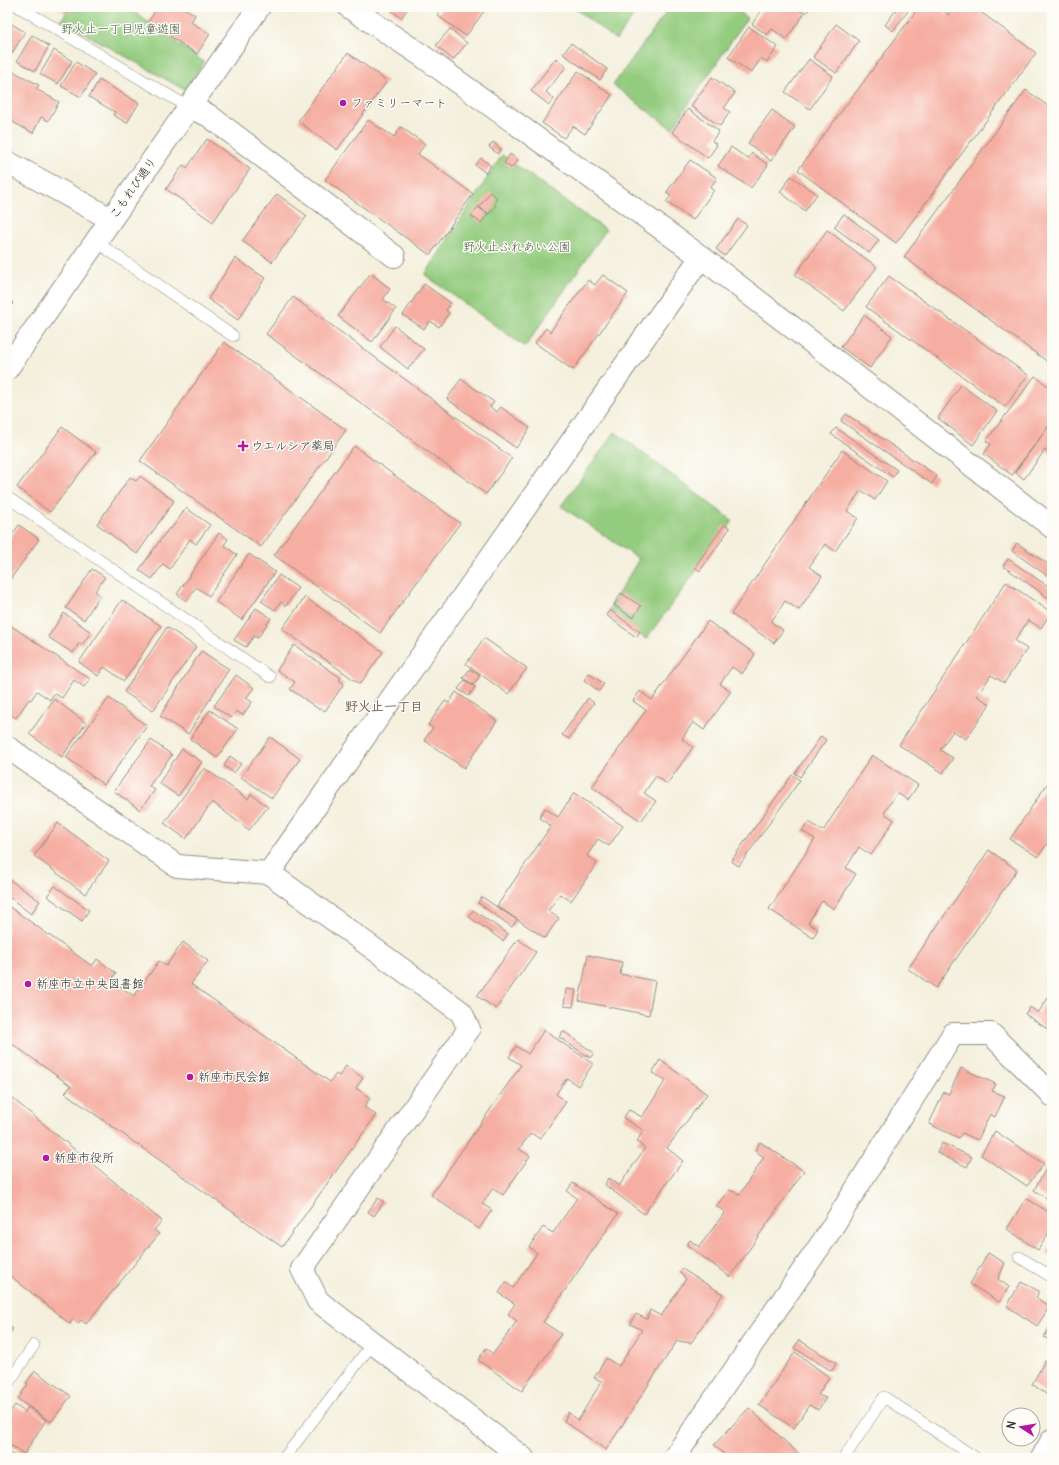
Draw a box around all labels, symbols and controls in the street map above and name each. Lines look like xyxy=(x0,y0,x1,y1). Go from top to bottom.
park label: 野火止一丁目児童遊園 xyxy=(61,21,181,36)
place label: ファミリーマート xyxy=(351,95,447,110)
marker: ファミリーマート xyxy=(338,98,348,108)
street label: こもれび通り xyxy=(106,154,159,222)
park label: 野火止ふれあい公園 xyxy=(463,239,571,254)
place label: ウエルシア薬局 xyxy=(251,438,335,453)
marker: ウエルシア薬局 xyxy=(238,441,248,451)
district label: 野火止一丁目 xyxy=(345,698,423,715)
place label: 新座市立中央図書館 xyxy=(36,976,144,991)
marker: 新座市立中央図書館 xyxy=(23,979,33,989)
place label: 新座市民会館 xyxy=(198,1069,270,1084)
marker: 新座市民会館 xyxy=(185,1072,195,1082)
place label: 新座市役所 xyxy=(54,1150,114,1165)
marker: 新座市役所 xyxy=(41,1153,51,1163)
north arrow xyxy=(1001,1407,1041,1447)
text: N xyxy=(1004,1420,1019,1430)

